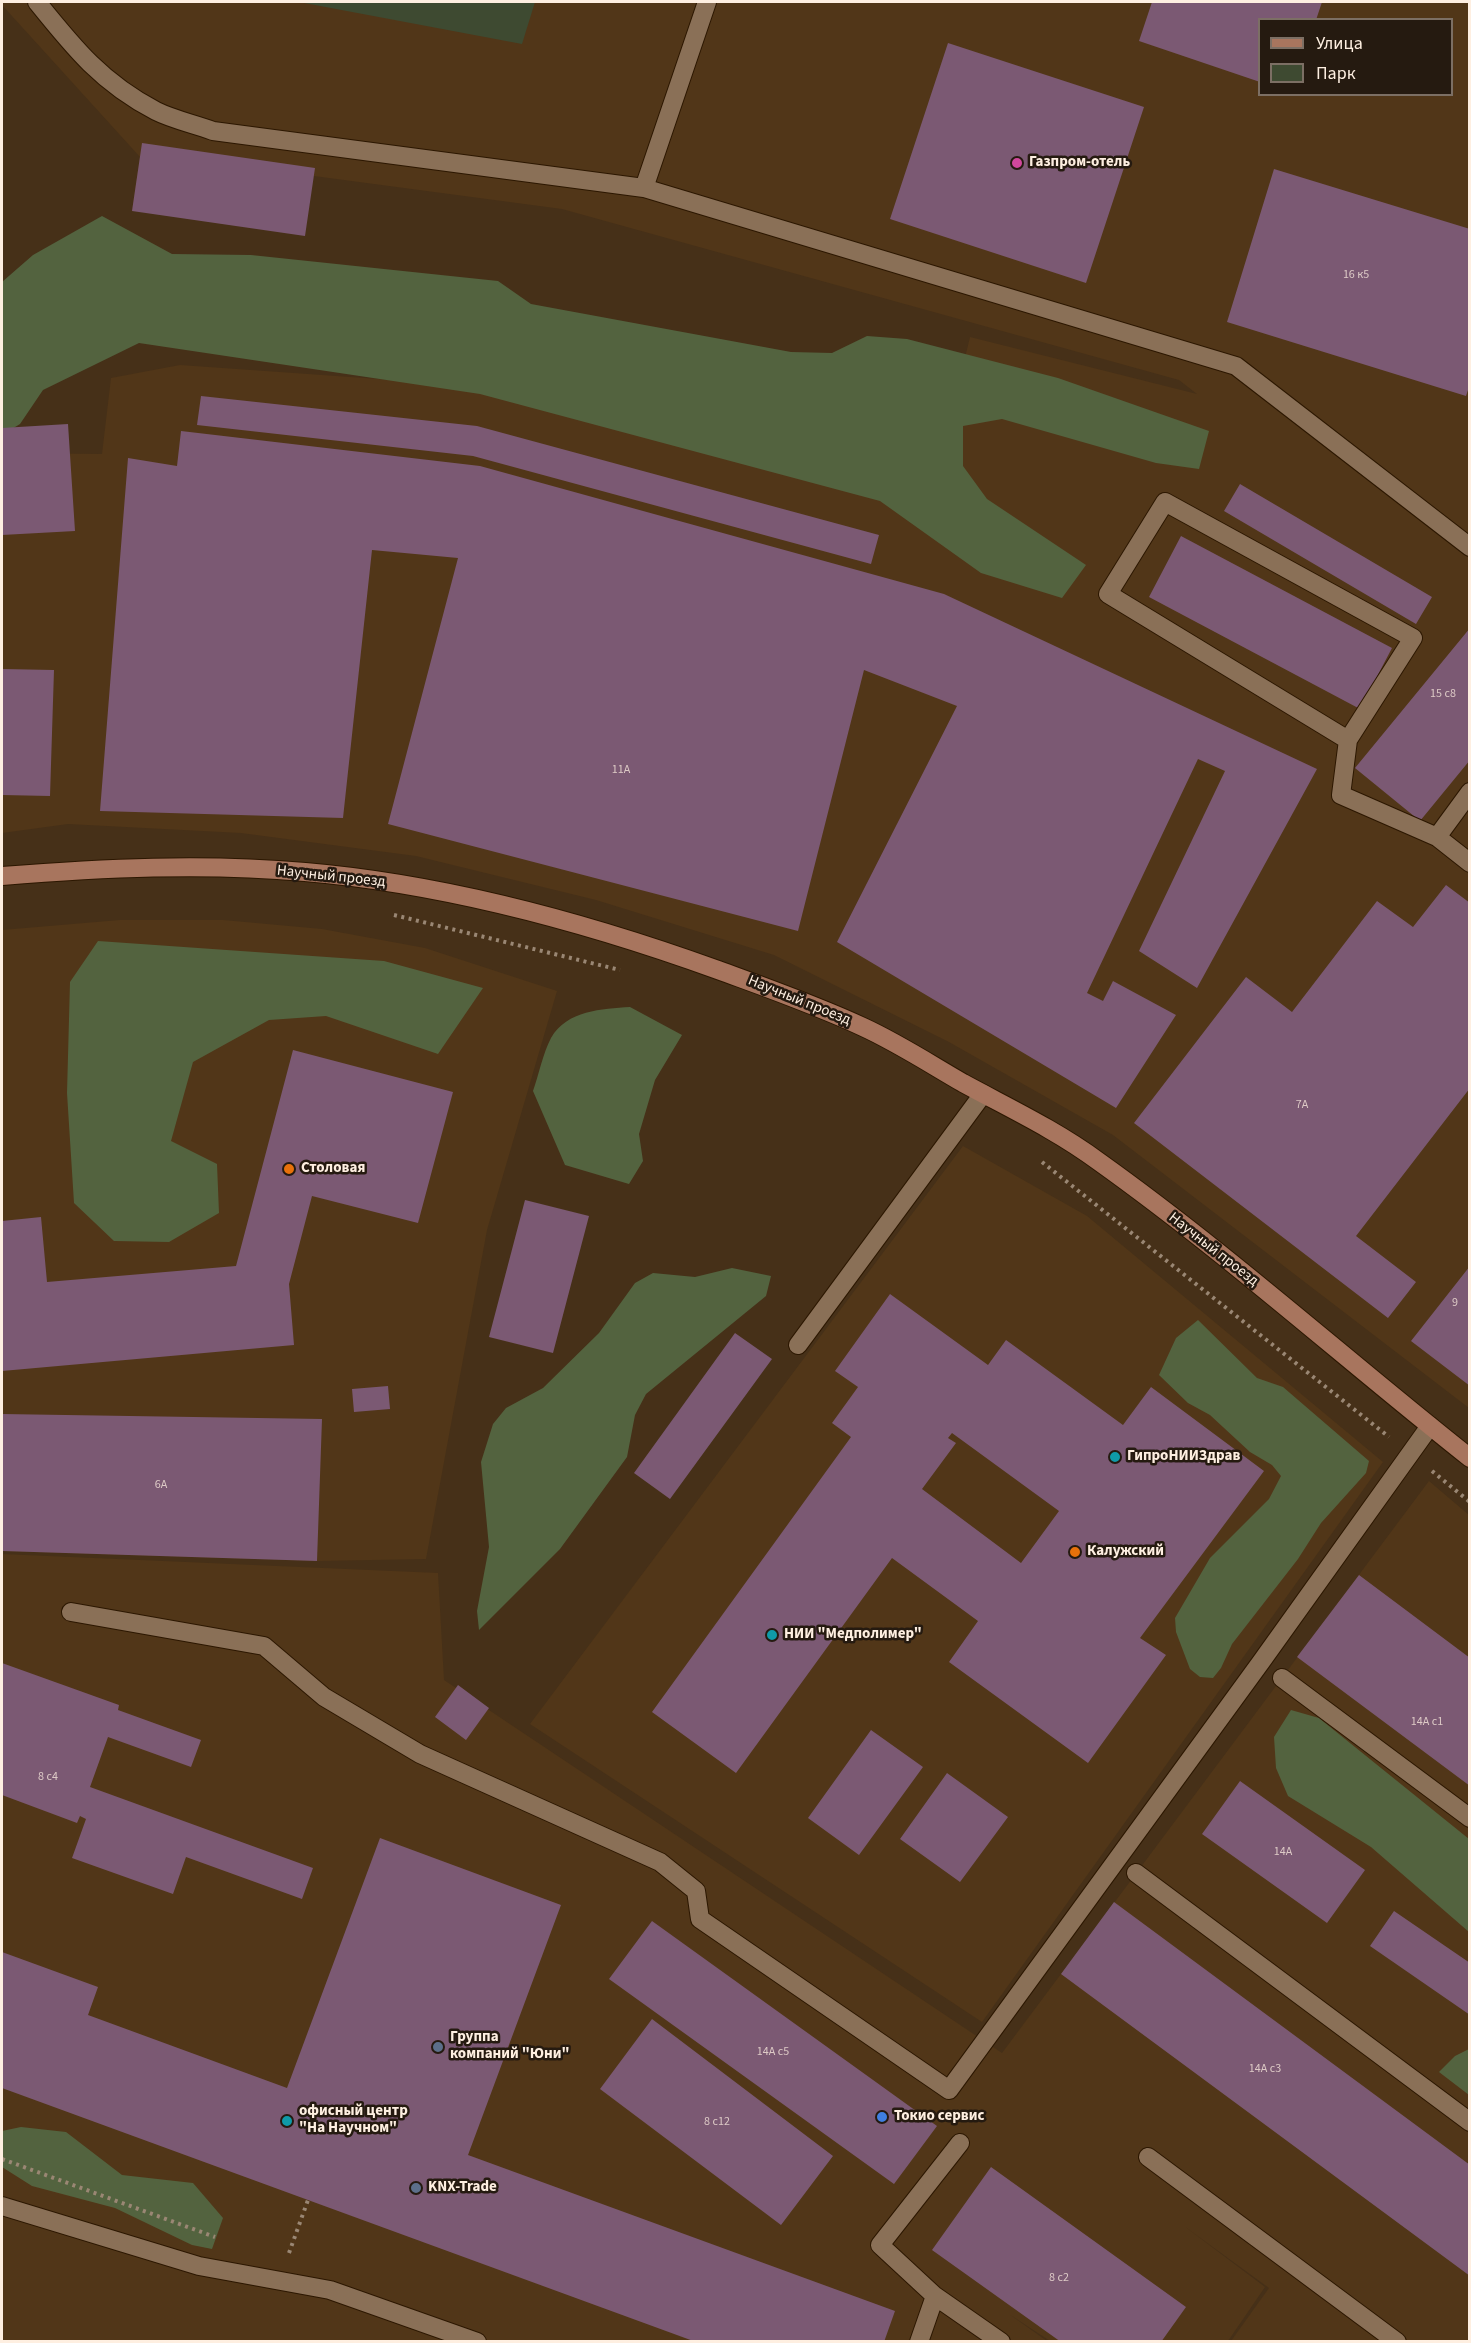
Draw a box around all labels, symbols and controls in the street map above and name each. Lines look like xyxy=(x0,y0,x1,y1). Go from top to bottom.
legend xyxy=(1258,18,1453,96)
text: Улица xyxy=(1316,31,1363,56)
text: Парк xyxy=(1316,61,1356,86)
place label: Газпром-отель xyxy=(1029,154,1130,172)
marker: Газпром-отель xyxy=(1010,156,1024,170)
house number: 16 к5 xyxy=(1343,268,1369,282)
house number: 15 с8 xyxy=(1430,687,1456,701)
house number: 11А xyxy=(612,763,630,777)
street label: Научный проезд xyxy=(276,862,386,892)
street label: Научный проезд xyxy=(745,972,853,1030)
house number: 7А xyxy=(1296,1098,1308,1112)
place label: Столовая xyxy=(301,1160,366,1178)
marker: Столовая xyxy=(282,1162,296,1176)
street label: Научный проезд xyxy=(1164,1209,1262,1291)
house number: 9 xyxy=(1452,1296,1458,1310)
place label: ГипроНИИЗдрав xyxy=(1127,1448,1240,1466)
marker: ГипроНИИЗдрав xyxy=(1108,1450,1122,1464)
house number: 6А xyxy=(155,1478,167,1492)
place label: Калужский xyxy=(1087,1543,1164,1561)
marker: Калужский xyxy=(1068,1545,1082,1559)
place label: НИИ "Медполимер" xyxy=(784,1626,922,1644)
marker: НИИ "Медполимер" xyxy=(765,1628,779,1642)
house number: 14А с1 xyxy=(1411,1715,1443,1729)
house number: 8 с4 xyxy=(38,1770,58,1784)
house number: 14А xyxy=(1274,1845,1292,1859)
place label: Группа компаний "Юни" xyxy=(450,2029,570,2064)
marker: Группа компаний "Юни" xyxy=(431,2040,445,2054)
house number: 14А с5 xyxy=(757,2045,789,2059)
house number: 14А с3 xyxy=(1249,2062,1281,2076)
place label: офисный центр "На Научном" xyxy=(299,2103,408,2138)
place label: Токио сервис xyxy=(894,2108,984,2126)
marker: Токио сервис xyxy=(875,2110,889,2124)
marker: офисный центр "На Научном" xyxy=(280,2114,294,2128)
house number: 8 с12 xyxy=(704,2115,730,2129)
place label: KNX-Trade xyxy=(428,2179,497,2197)
marker: KNX-Trade xyxy=(409,2181,423,2195)
house number: 8 с2 xyxy=(1049,2271,1069,2285)

